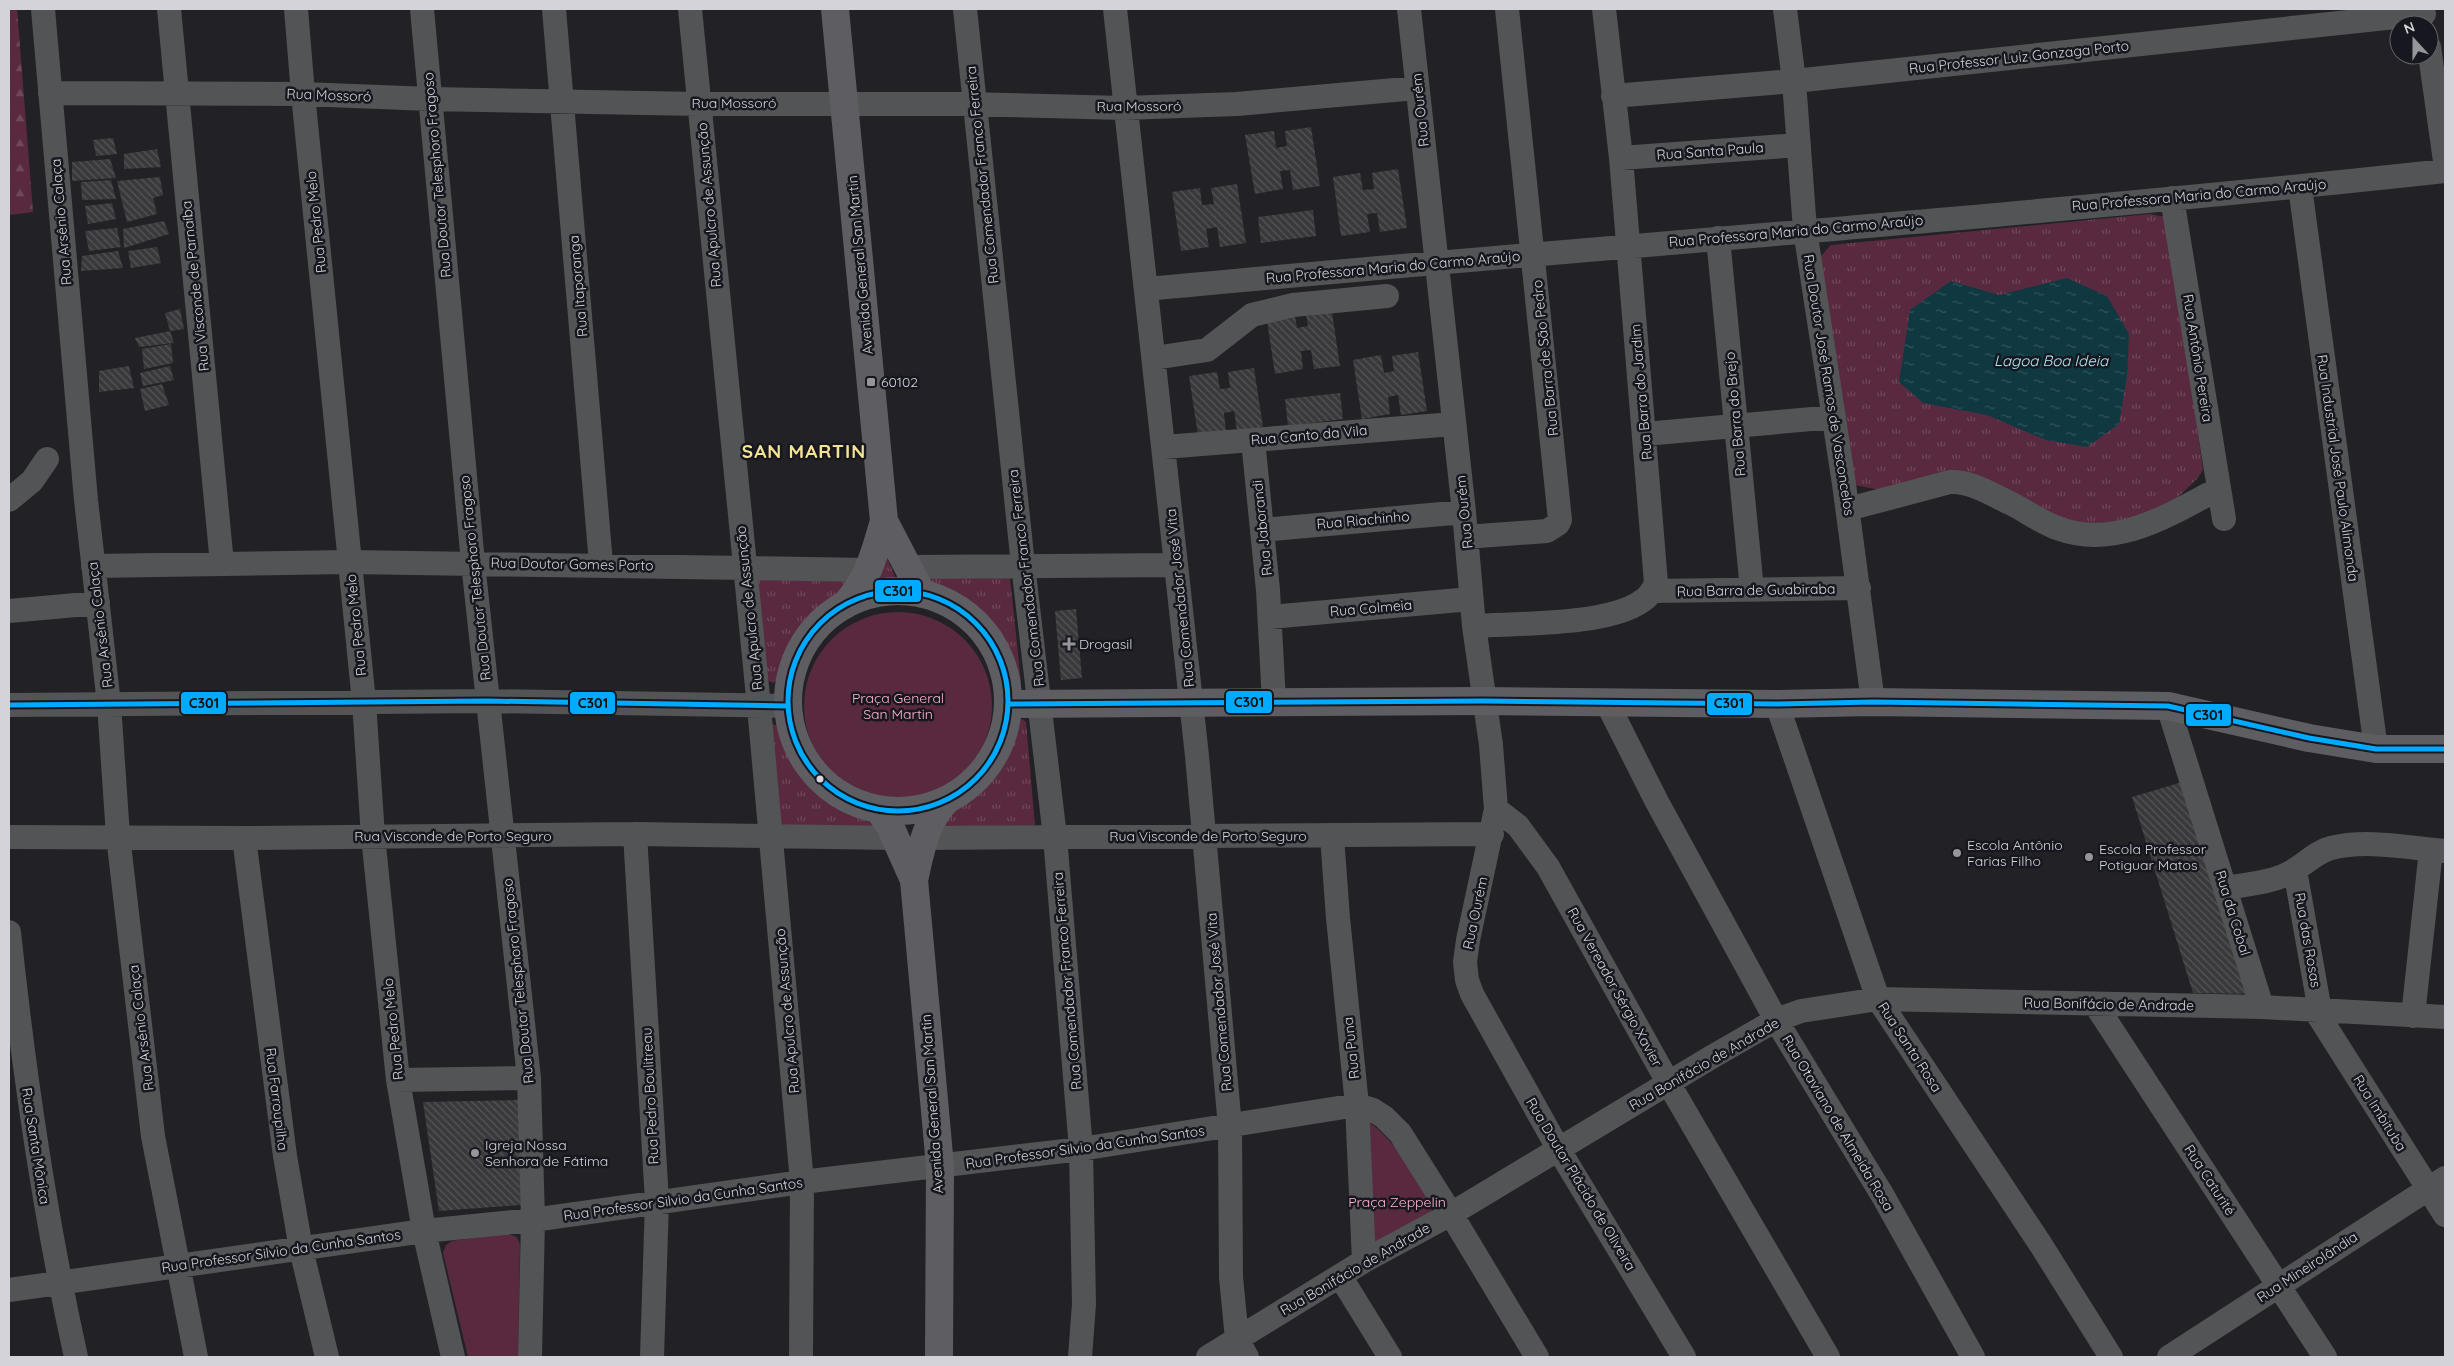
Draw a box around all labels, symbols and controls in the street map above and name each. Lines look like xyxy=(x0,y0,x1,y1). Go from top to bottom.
north arrow xyxy=(2389,15,2439,65)
text: N xyxy=(2401,18,2417,38)
street label: Rua Professor Luiz Gonzaga Porto xyxy=(1908,36,2130,78)
street label: Rua Comendador Franco Ferreira xyxy=(962,65,1002,285)
street label: Rua Doutor Telesphoro Fragoso xyxy=(419,71,455,279)
street label: Rua Ourém xyxy=(1407,72,1433,148)
street label: Rua Mossoró xyxy=(286,85,372,105)
street label: Rua Mossoró xyxy=(692,94,776,112)
street label: Rua Mossoró xyxy=(1097,97,1181,115)
street label: Rua Apulcro de Assunção xyxy=(693,122,725,288)
street label: Rua Santa Paula xyxy=(1656,138,1764,164)
street label: Rua Arsênio Calaça xyxy=(47,158,75,286)
street label: Rua Pedro Melo xyxy=(302,170,330,274)
street label: Avenida General San Martin xyxy=(843,175,877,355)
street label: Rua Professora Maria do Carmo Araújo xyxy=(2071,175,2327,215)
street label: Rua Visconde de Parnaíba xyxy=(177,200,213,372)
street label: Rua Professora Maria do Carmo Araújo xyxy=(1668,211,1924,251)
street label: Rua Itaporanga xyxy=(565,234,591,338)
street label: Rua Professora Maria do Carmo Araújo xyxy=(1265,247,1521,287)
street label: Rua Doutor José Ramos de Vasconcelos xyxy=(1799,253,1859,517)
street label: Rua Barra de São Pedro xyxy=(1528,279,1562,437)
street label: Rua Antônio Pereira xyxy=(2179,293,2217,423)
street label: Rua Barra do Jardim xyxy=(1626,323,1656,461)
street label: Rua Barra do Brejo xyxy=(1721,351,1749,477)
water label: Lagoa Boa Ideia xyxy=(1994,351,2109,370)
street label: Rua Industrial José Paulo Alimonda xyxy=(2313,353,2363,583)
place label: 60102 xyxy=(881,373,918,391)
marker: 60102 xyxy=(865,376,877,388)
street label: Rua Canto da Vila xyxy=(1250,421,1368,449)
district label: SAN MARTIN xyxy=(742,439,866,463)
street label: Rua Comendador Franco Ferreira xyxy=(1004,468,1048,688)
street label: Rua Doutor Telesphoro Fragoso xyxy=(455,474,495,682)
street label: Rua Ourém xyxy=(1451,474,1477,550)
street label: Rua Jaborandi xyxy=(1248,479,1276,577)
street label: Rua Riachinho xyxy=(1316,507,1410,533)
street label: Rua Comendador José Vita xyxy=(1162,508,1198,688)
street label: Rua Apulcro de Assunção xyxy=(731,525,767,691)
street label: Rua Doutor Gomes Porto xyxy=(490,554,654,574)
street label: Rua Arsênio Calaça xyxy=(83,561,117,689)
street label: Rua Pedro Melo xyxy=(342,573,370,677)
line badge: C301 xyxy=(874,579,922,603)
street label: Rua Barra de Guabiraba xyxy=(1677,580,1835,600)
text: C301 xyxy=(883,582,913,600)
street label: Rua Colmeia xyxy=(1329,595,1413,621)
place label: Drogasil xyxy=(1079,635,1133,653)
marker: Drogasil xyxy=(1063,638,1075,650)
park label: Praça General San Martin xyxy=(852,689,944,723)
line badge: C301 xyxy=(1225,690,1273,714)
line badge: C301 xyxy=(180,691,227,715)
line badge: C301 xyxy=(569,691,616,715)
line badge: C301 xyxy=(1706,692,1753,716)
text: C301 xyxy=(1234,693,1264,711)
text: C301 xyxy=(189,694,219,712)
text: C301 xyxy=(578,694,608,712)
text: C301 xyxy=(1714,694,1744,712)
line badge: C301 xyxy=(2185,703,2232,727)
text: C301 xyxy=(2193,706,2223,724)
unlabelled marker xyxy=(815,774,825,784)
street label: Rua Visconde de Porto Seguro xyxy=(354,827,552,845)
street label: Rua Visconde de Porto Seguro xyxy=(1109,827,1307,845)
place label: Escola Antônio Farias Filho xyxy=(1967,836,2063,870)
place label: Escola Professor Potiguar Matos xyxy=(2099,840,2207,874)
marker: Escola Antônio Farias Filho xyxy=(1951,847,1963,859)
marker: Escola Professor Potiguar Matos xyxy=(2083,851,2095,863)
street label: Rua da Cobal xyxy=(2212,868,2254,958)
street label: Rua Comendador Franco Ferreira xyxy=(1048,871,1086,1091)
street label: Rua Ourém xyxy=(1459,875,1491,951)
street label: Rua Doutor Telesphoro Fragoso xyxy=(498,877,538,1085)
street label: Rua das Rosas xyxy=(2291,891,2325,989)
street label: Rua Vereador Sérgio Xavier xyxy=(1564,904,1667,1070)
street label: Rua Comendador José Vita xyxy=(1202,912,1236,1092)
street label: Rua Apulcro de Assunção xyxy=(771,928,803,1094)
street label: Rua Arsênio Calaça xyxy=(124,964,158,1092)
street label: Rua Pedro Melo xyxy=(379,977,407,1081)
street label: Rua Bonifácio de Andrade xyxy=(2024,994,2194,1014)
street label: Rua Santa Rosa xyxy=(1874,999,1946,1095)
street label: Avenida General San Martin xyxy=(917,1014,947,1194)
street label: Rua Bonifácio de Andrade xyxy=(1626,1014,1782,1114)
street label: Rua Puna xyxy=(1339,1016,1363,1080)
street label: Rua Pedro Boulitreau xyxy=(637,1027,663,1165)
street label: Rua Otaviano de Almeida Rosa xyxy=(1778,1032,1898,1214)
street label: Rua Farroupilha xyxy=(262,1046,292,1152)
street label: Rua Imbituba xyxy=(2349,1071,2411,1155)
street label: Rua Santa Mônica xyxy=(18,1086,54,1206)
street label: Rua Doutor Plácido de Oliveira xyxy=(1522,1094,1640,1274)
street label: Rua Professor Silvio da Cunha Santos xyxy=(964,1121,1206,1173)
place label: Igreja Nossa Senhora de Fátima xyxy=(485,1136,608,1170)
street label: Rua Caturité xyxy=(2180,1141,2240,1219)
marker: Igreja Nossa Senhora de Fátima xyxy=(469,1147,481,1159)
street label: Rua Professor Silvio da Cunha Santos xyxy=(562,1173,804,1225)
park label: Praça Zeppelin xyxy=(1348,1193,1446,1211)
street label: Rua Bonifácio de Andrade xyxy=(1277,1219,1433,1319)
street label: Rua Professor Silvio da Cunha Santos xyxy=(160,1225,402,1277)
street label: Rua Mineirolândia xyxy=(2253,1228,2361,1306)

